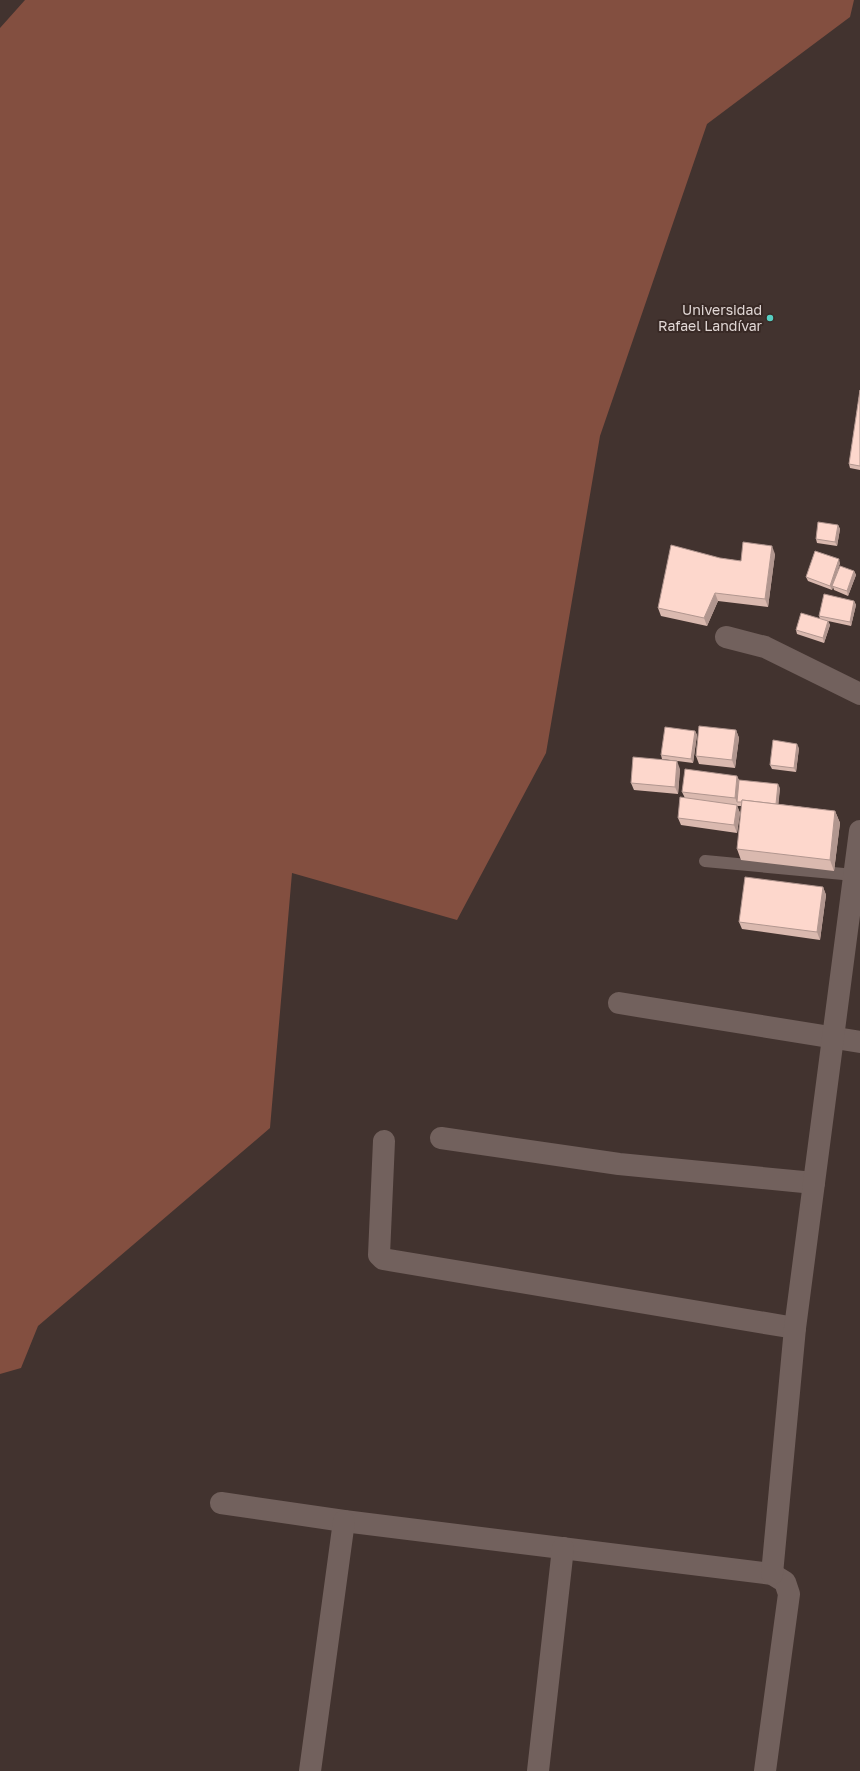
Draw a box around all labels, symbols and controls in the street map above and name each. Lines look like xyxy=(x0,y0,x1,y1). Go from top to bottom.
place label: Universidad Rafael Landívar xyxy=(658,301,763,334)
marker: Universidad Rafael Landívar xyxy=(765,313,775,323)

